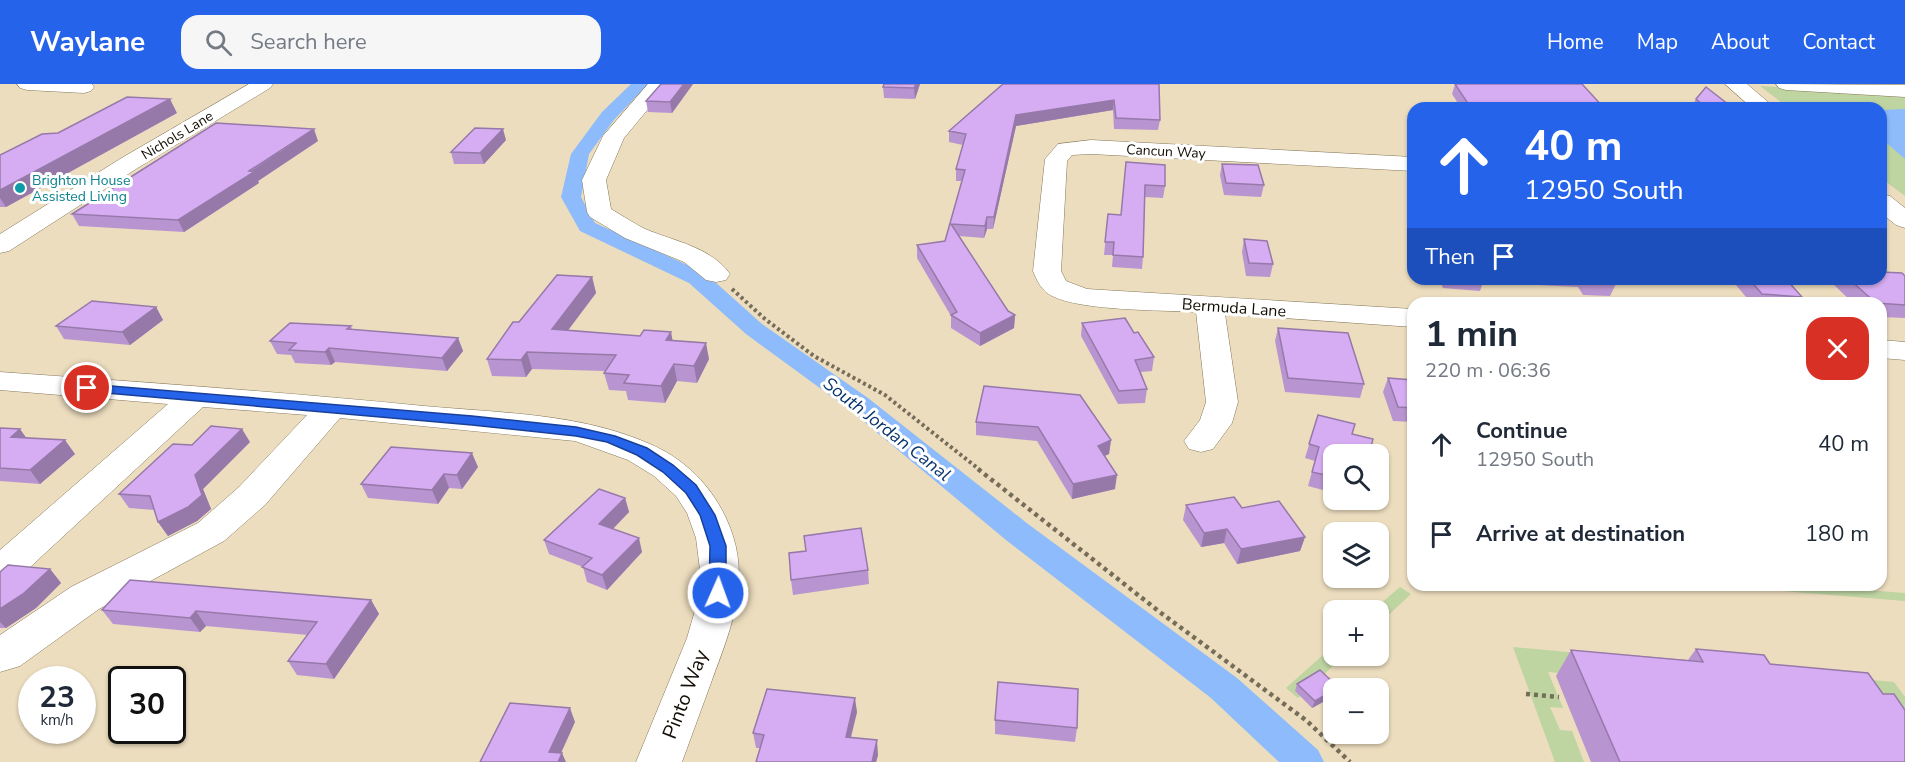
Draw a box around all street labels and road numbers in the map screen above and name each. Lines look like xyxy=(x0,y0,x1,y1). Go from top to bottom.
street label: Nichols Lane xyxy=(138,107,217,164)
street label: Cancun Way xyxy=(1126,140,1207,163)
street label: Bermuda Lane xyxy=(1181,293,1287,323)
street label: Pinto Way xyxy=(656,645,715,743)

